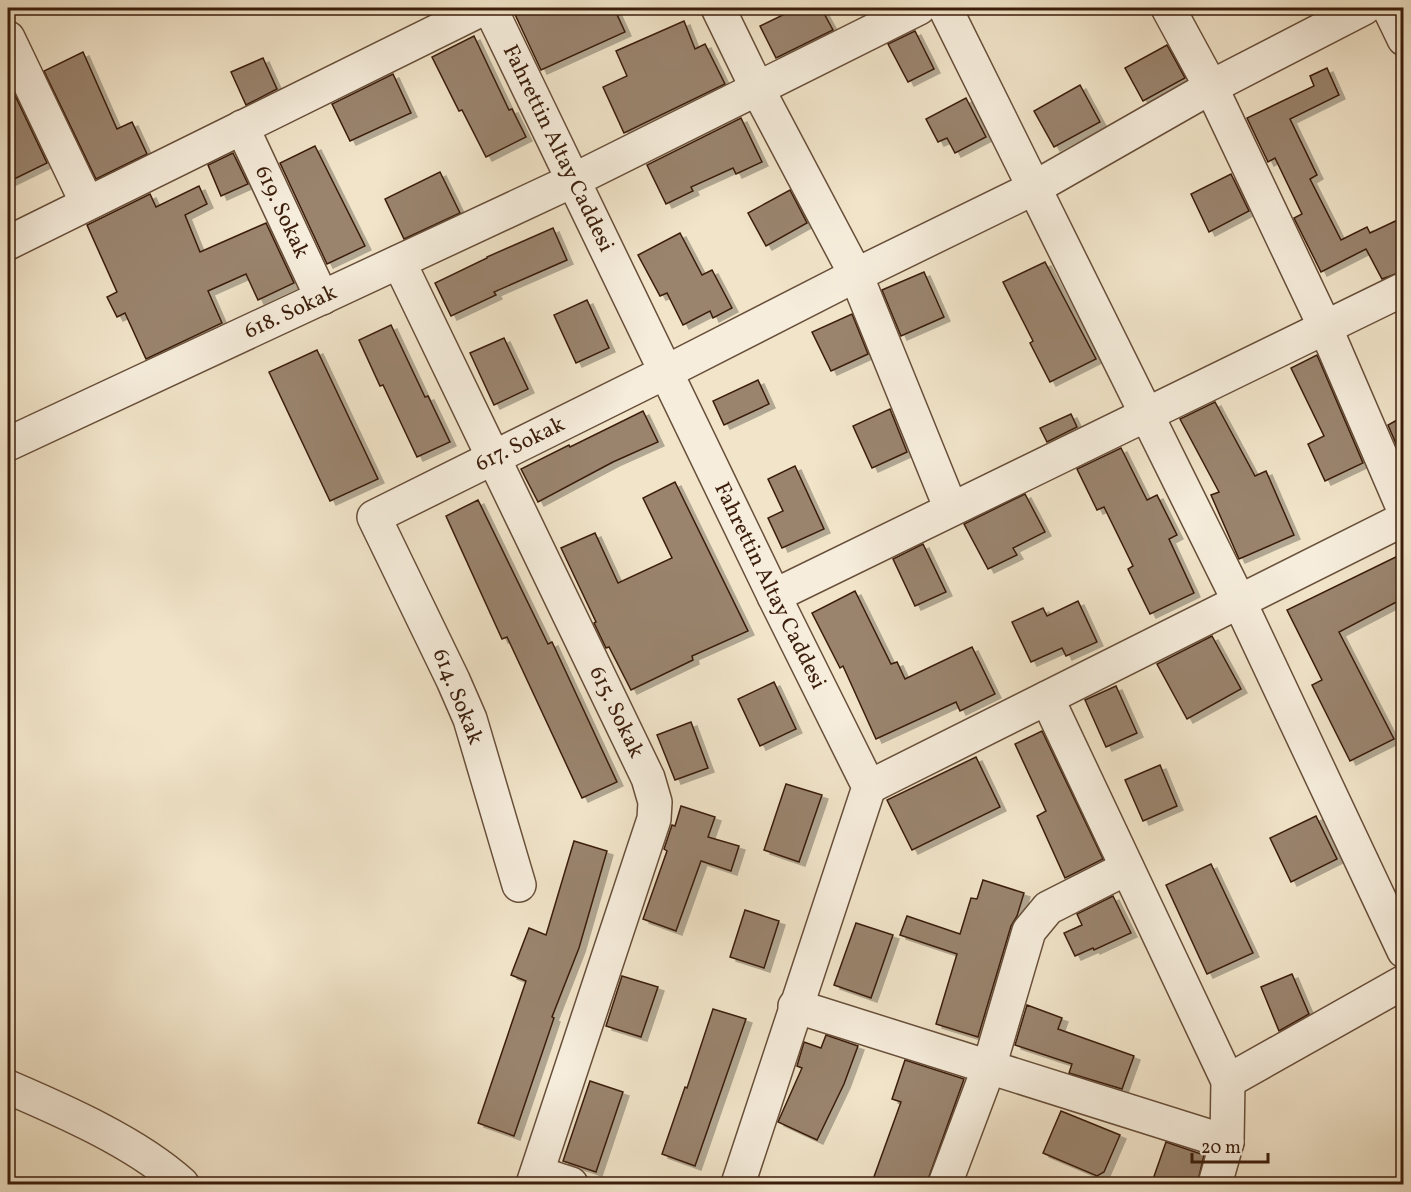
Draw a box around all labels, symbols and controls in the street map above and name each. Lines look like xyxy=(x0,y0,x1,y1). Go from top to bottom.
street label: Fahrettin Altay Caddesi xyxy=(495,40,621,257)
street label: 619. Sokak xyxy=(247,161,317,264)
street label: 618. Sokak xyxy=(239,277,342,347)
street label: 617. Sokak xyxy=(470,409,570,480)
street label: Fahrettin Altay Caddesi xyxy=(706,477,833,695)
street label: 614. Sokak xyxy=(424,644,490,750)
street label: 615. Sokak xyxy=(581,661,652,763)
scale bar xyxy=(1192,1126,1268,1164)
text: 20 m xyxy=(1201,1136,1241,1161)

